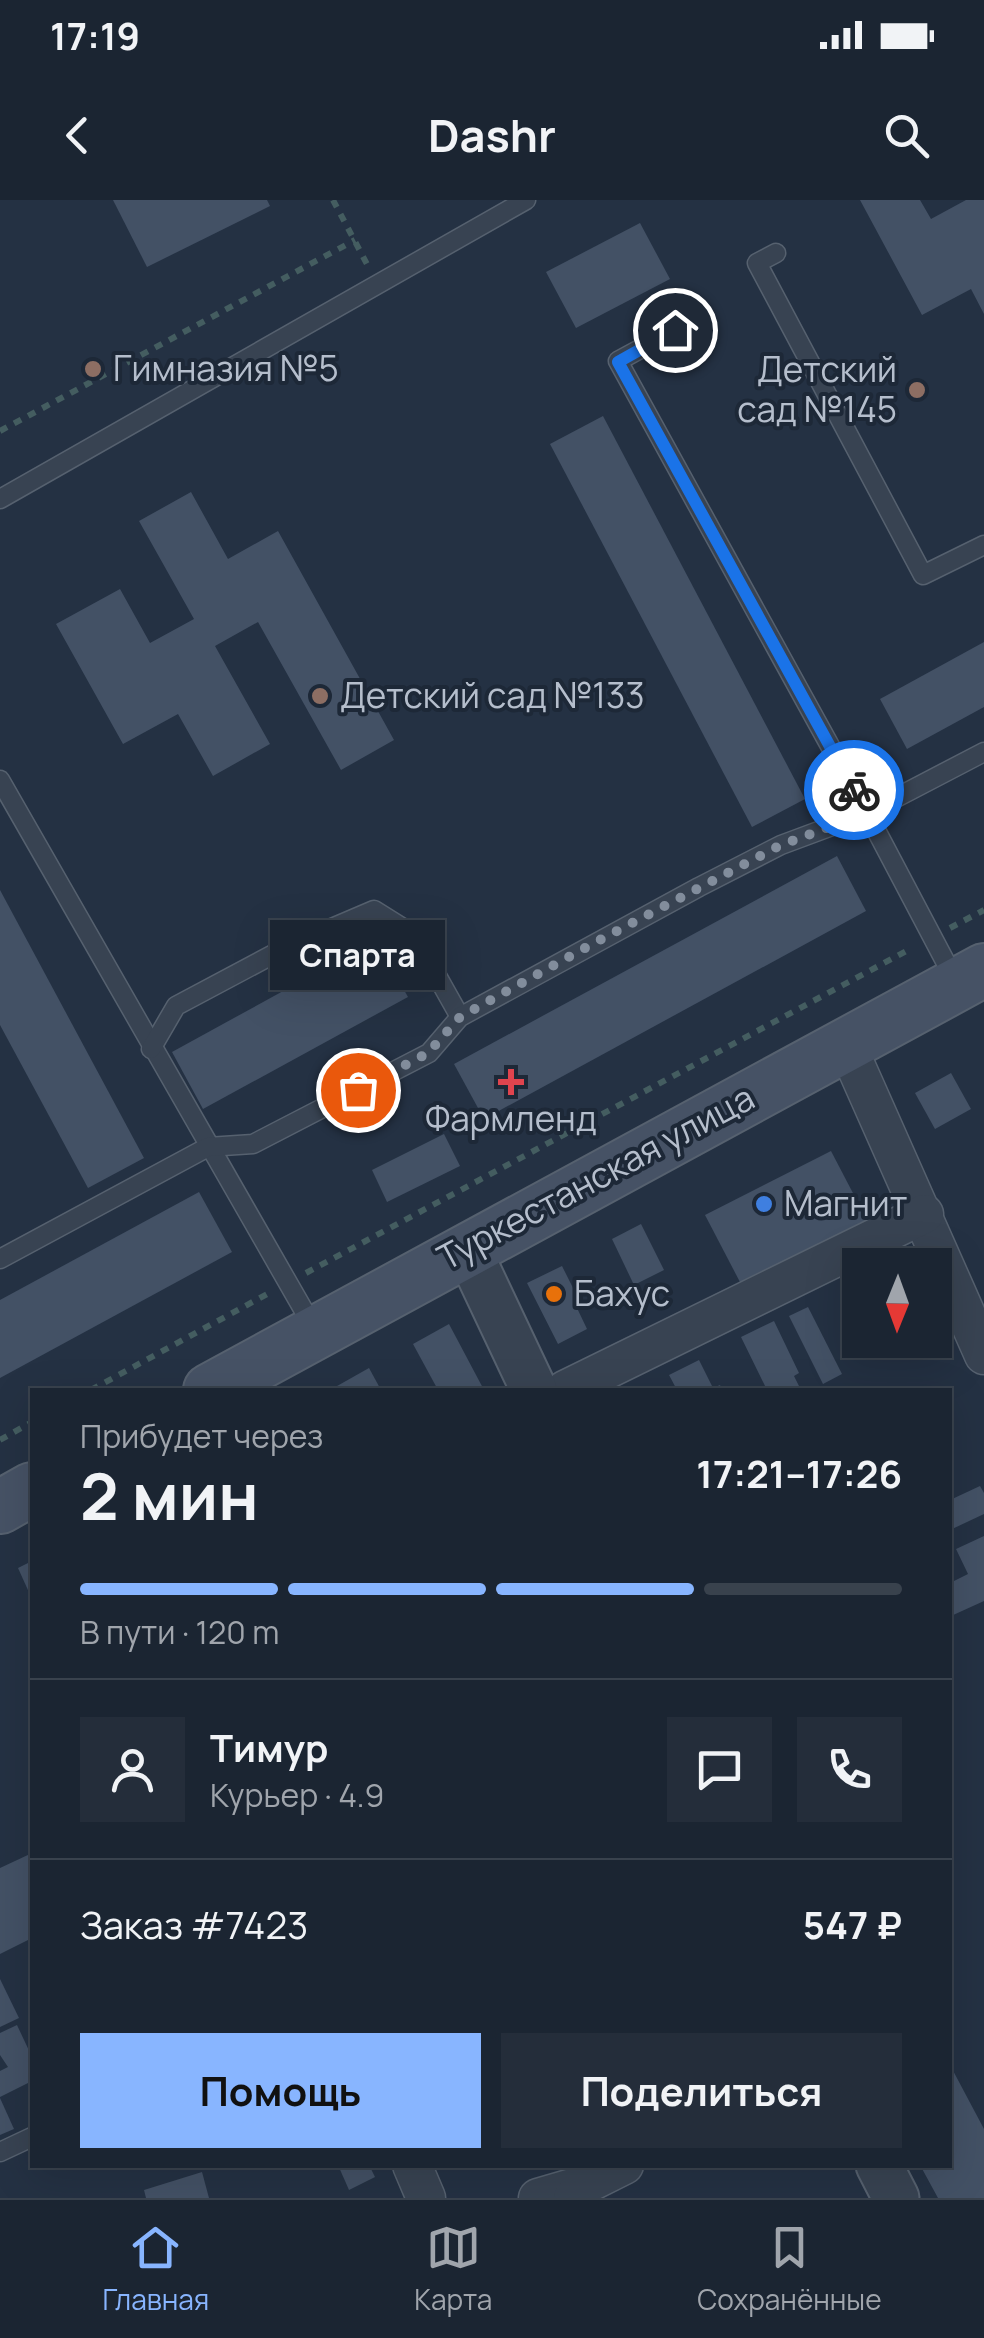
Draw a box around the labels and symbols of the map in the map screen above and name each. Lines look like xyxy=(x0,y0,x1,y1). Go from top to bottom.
pin xyxy=(633,288,718,373)
place label: Гимназия №5 xyxy=(113,344,339,392)
place label: Детский сад №145 xyxy=(737,345,897,433)
marker: Гимназия №5 xyxy=(82,358,104,380)
marker: Детский сад №145 xyxy=(906,379,928,401)
place label: Детский сад №133 xyxy=(340,671,645,719)
marker: Детский сад №133 xyxy=(309,685,331,707)
courier xyxy=(804,740,904,840)
callout: Спарта xyxy=(270,920,446,990)
pin xyxy=(316,1048,401,1133)
marker: Фармленд xyxy=(500,1071,522,1093)
street label: Туркестанская улица xyxy=(429,1073,762,1281)
place label: Фармленд xyxy=(425,1094,597,1142)
place label: Магнит xyxy=(784,1179,907,1227)
marker: Магнит xyxy=(753,1193,775,1215)
north arrow xyxy=(842,1248,952,1358)
place label: Бахус xyxy=(574,1269,670,1317)
marker: Бахус xyxy=(543,1283,565,1305)

